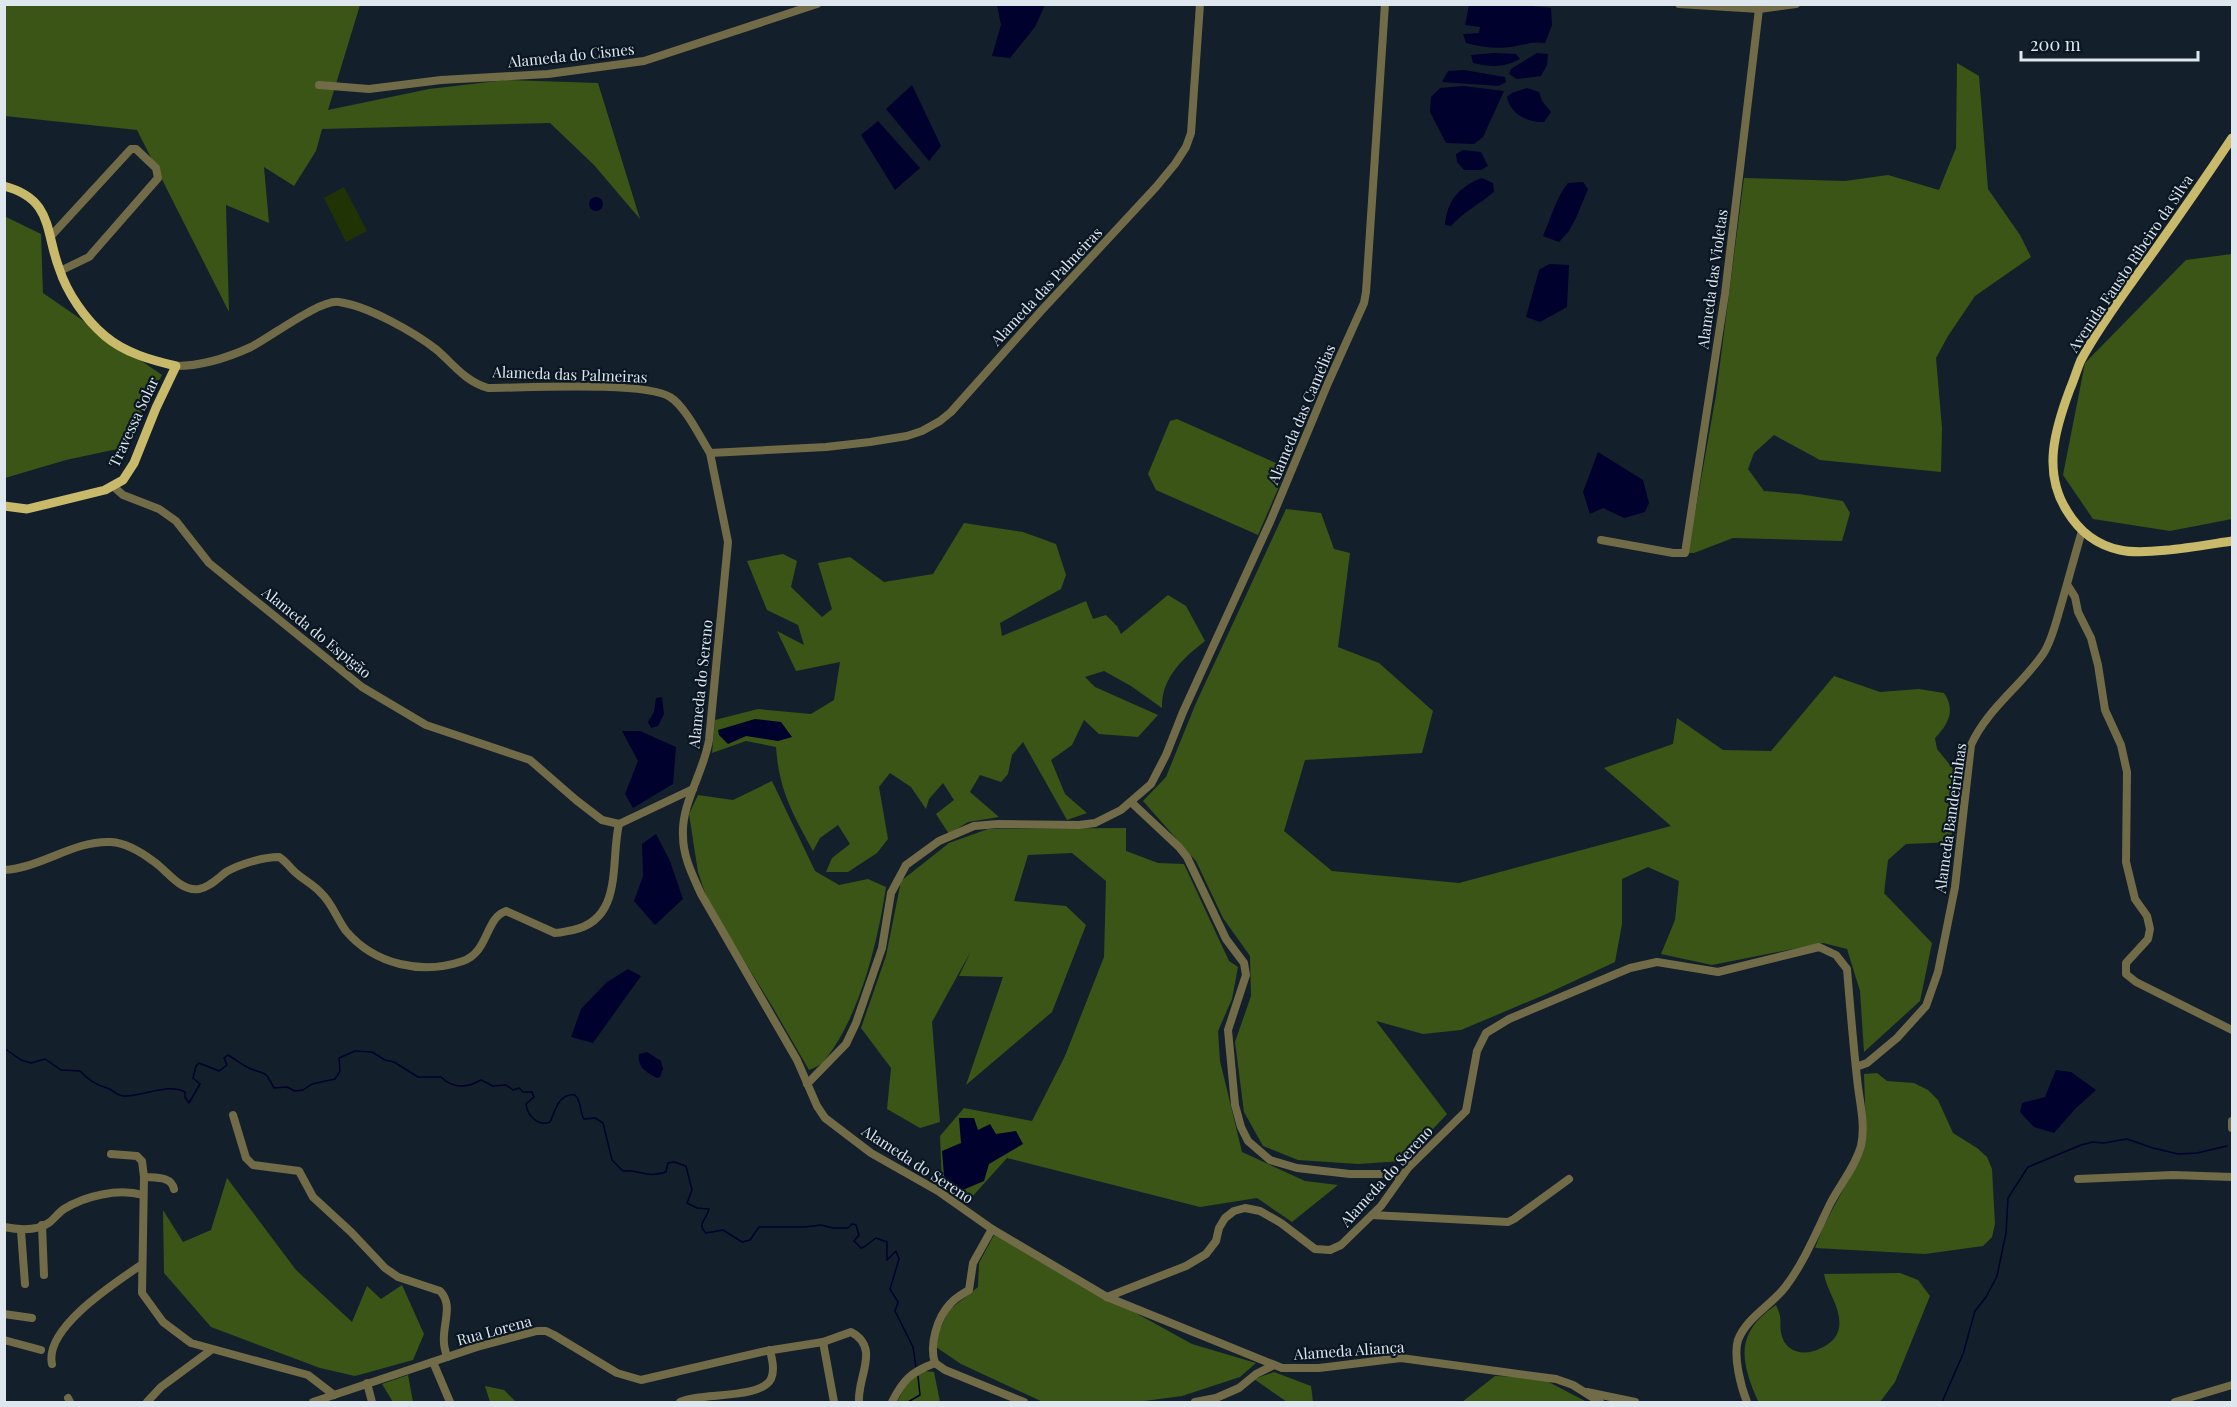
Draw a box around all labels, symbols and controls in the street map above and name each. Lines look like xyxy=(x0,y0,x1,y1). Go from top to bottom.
scale bar xyxy=(2021,24,2198,62)
text: 200 m xyxy=(2030,32,2081,56)
street label: Alameda do Cisnes xyxy=(506,38,635,72)
street label: Avenida Fausto Ribeiro da Silva xyxy=(2062,170,2197,356)
street label: Alameda das Violetas xyxy=(1692,208,1732,351)
street label: Alameda das Palmeiras xyxy=(985,222,1106,350)
street label: Alameda das Camélias xyxy=(1262,341,1340,488)
street label: Alameda das Palmeiras xyxy=(491,361,648,387)
street label: Travessa Solar xyxy=(103,373,163,470)
street label: Alameda do Espigão xyxy=(257,581,376,682)
street label: Alameda do Sereno xyxy=(683,619,717,750)
street label: Alameda Bandeirinhas xyxy=(1929,742,1970,895)
street label: Alameda do Sereno xyxy=(857,1120,978,1208)
street label: Alameda do Sereno xyxy=(1335,1121,1437,1232)
street label: Rua Lorena xyxy=(454,1310,534,1350)
street label: Alameda Aliança xyxy=(1292,1336,1405,1364)

